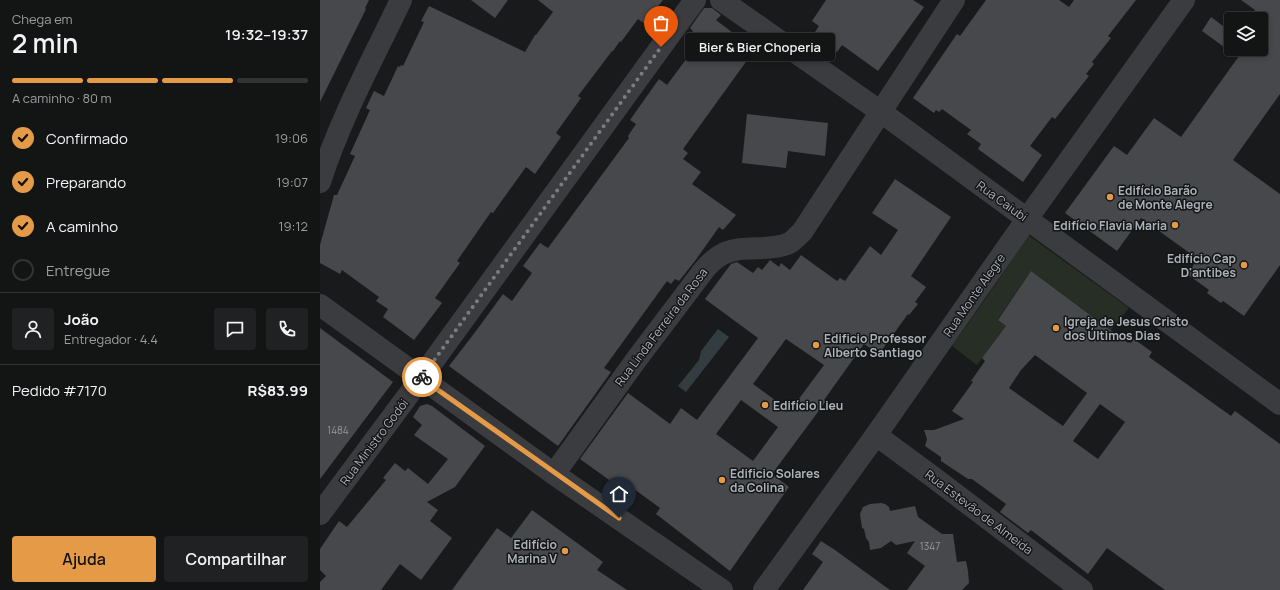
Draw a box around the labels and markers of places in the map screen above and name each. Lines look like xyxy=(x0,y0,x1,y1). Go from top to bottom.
pin xyxy=(644,6,678,47)
callout: Bier & Bier Choperia xyxy=(685,33,835,61)
place label: Edifício Barão de Monte Alegre xyxy=(1118,182,1213,213)
marker: Edifício Barão de Monte Alegre xyxy=(1105,192,1115,202)
place label: Edifício Flavia Maria xyxy=(1053,217,1167,234)
marker: Edifício Flavia Maria xyxy=(1170,220,1180,230)
place label: Edifício Cap D'antibes xyxy=(1167,250,1236,281)
marker: Edifício Cap D'antibes xyxy=(1239,260,1249,270)
place label: Igreja de Jesus Cristo dos Últimos Dias xyxy=(1064,313,1188,344)
marker: Igreja de Jesus Cristo dos Últimos Dias xyxy=(1051,323,1061,333)
place label: Edificio Professor Alberto Santiago xyxy=(824,330,926,361)
marker: Edificio Professor Alberto Santiago xyxy=(811,340,821,350)
place label: Edifício Lieu xyxy=(773,397,843,414)
marker: Edifício Lieu xyxy=(760,400,770,410)
place label: Edificio Solares da Colina xyxy=(730,465,820,496)
marker: Edificio Solares da Colina xyxy=(717,475,727,485)
pin xyxy=(602,477,636,518)
place label: Edifício Marina V xyxy=(507,536,557,567)
marker: Edifício Marina V xyxy=(560,546,570,556)

